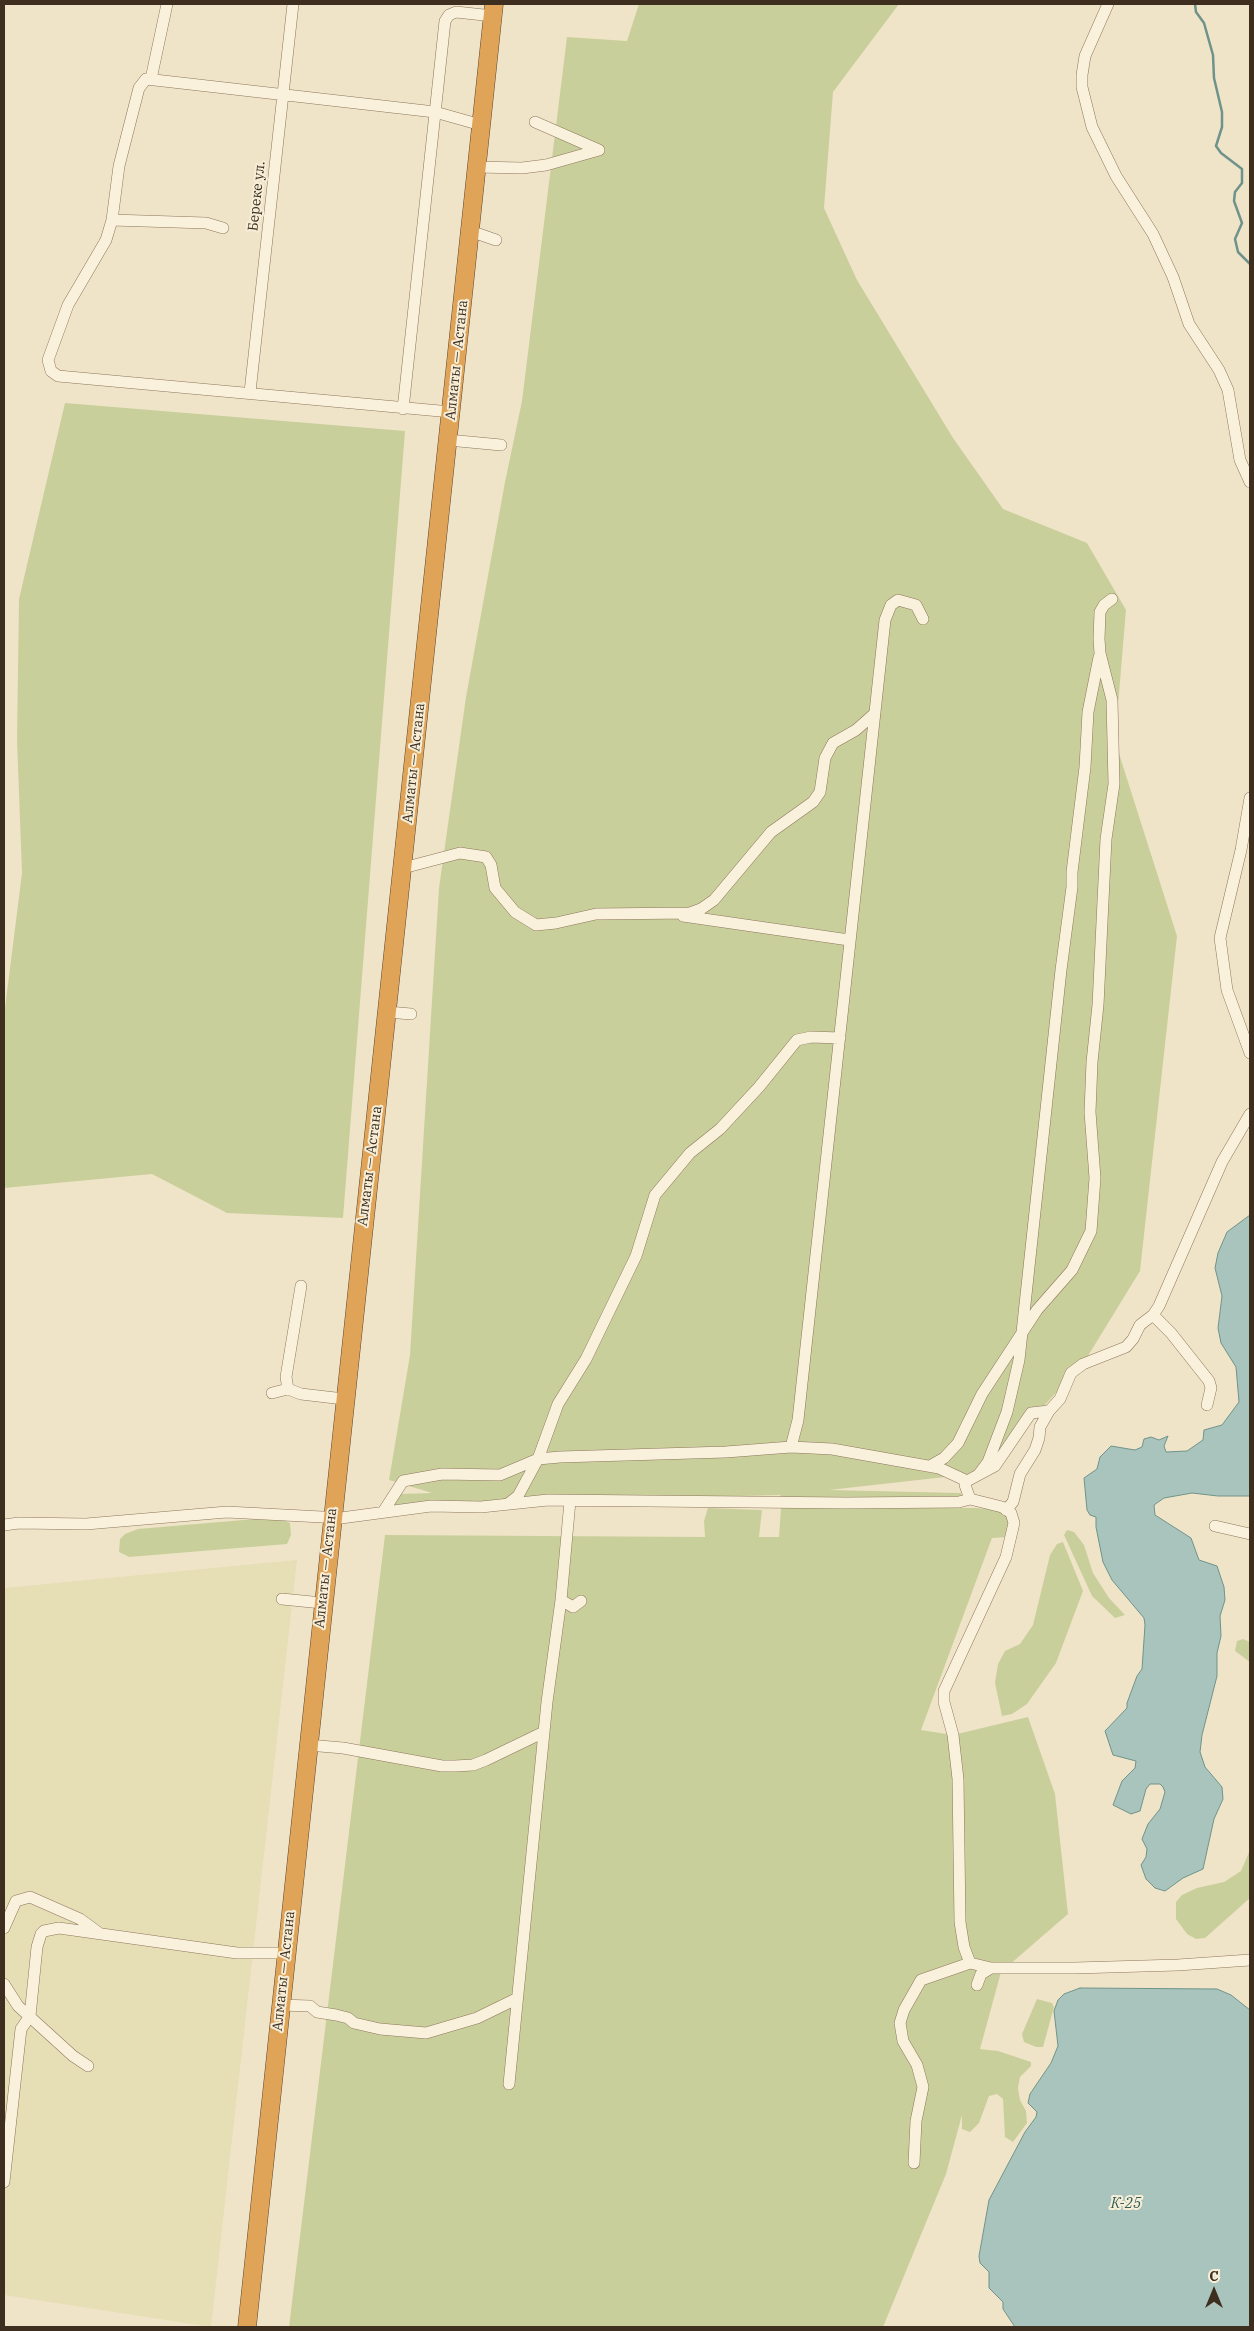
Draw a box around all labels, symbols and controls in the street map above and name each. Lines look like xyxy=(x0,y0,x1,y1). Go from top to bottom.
street label: Береке ул. xyxy=(245,160,269,232)
street label: Алматы — Астана xyxy=(442,299,472,421)
street label: Алматы — Астана xyxy=(399,702,429,824)
street label: Алматы — Астана xyxy=(354,1105,386,1227)
street label: Алматы — Астана xyxy=(311,1507,341,1629)
street label: Алматы — Астана xyxy=(269,1910,299,2032)
water label: К-25 xyxy=(1111,2195,1141,2213)
north arrow xyxy=(1189,2266,1239,2316)
text: С xyxy=(1209,2267,1219,2285)

